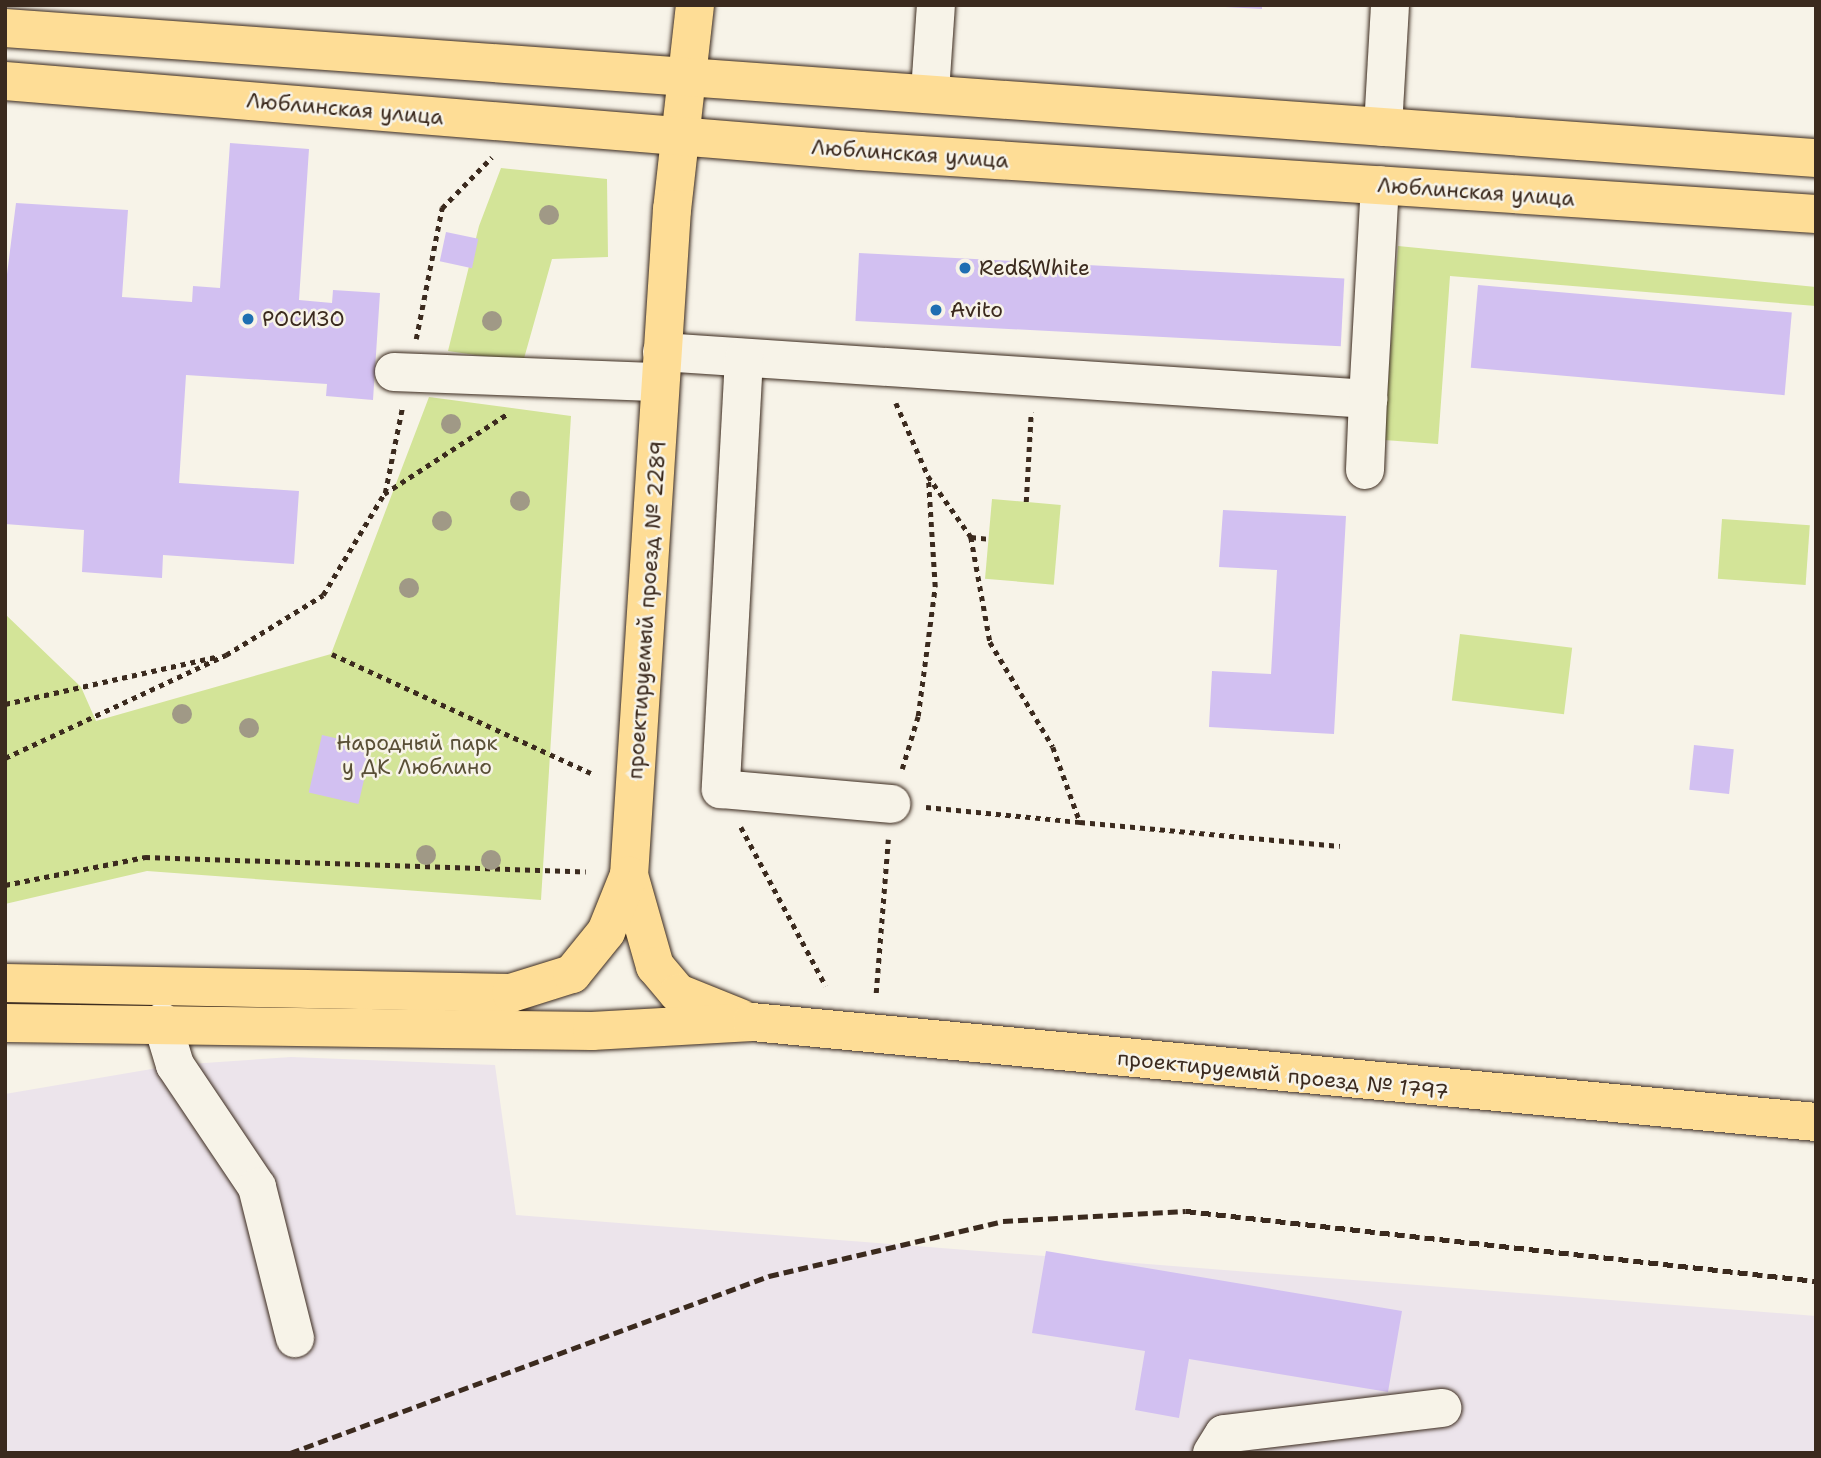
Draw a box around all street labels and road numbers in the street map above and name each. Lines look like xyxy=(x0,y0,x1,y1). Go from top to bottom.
street label: Люблинская улица xyxy=(245,88,445,130)
street label: Люблинская улица xyxy=(810,135,1010,173)
street label: Люблинская улица xyxy=(1376,173,1576,211)
street label: проектируемый проезд № 2289 xyxy=(623,440,671,780)
street label: проектируемый проезд № 1797 xyxy=(1116,1045,1450,1105)

